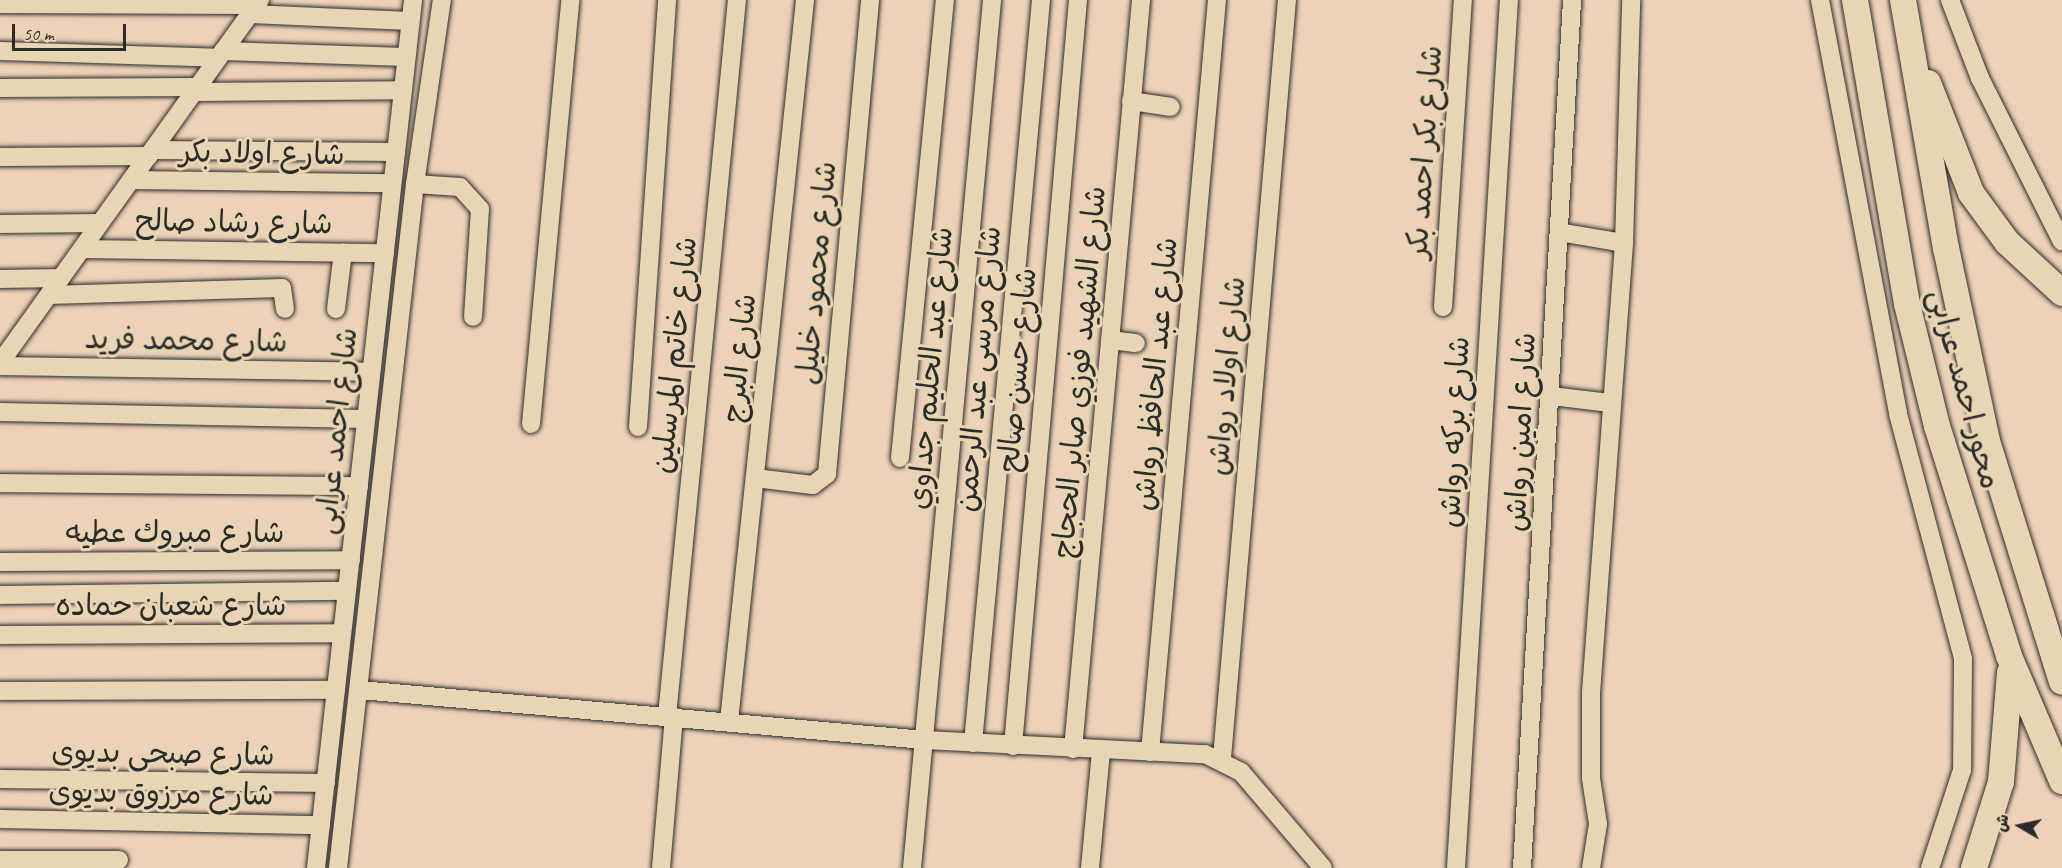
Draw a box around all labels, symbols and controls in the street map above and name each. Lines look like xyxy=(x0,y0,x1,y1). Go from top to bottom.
scale bar xyxy=(15,12,129,50)
text: 50 m xyxy=(23,23,54,45)
street label: شارع بكر احمد بكر xyxy=(1399,44,1449,260)
street label: شارع اولاد بكر xyxy=(179,134,345,172)
street label: شارع محمود خليل xyxy=(788,160,844,386)
street label: شارع الشهيد فوزي صابر الحجاج xyxy=(1045,184,1113,560)
street label: شارع رشاد صالح xyxy=(135,202,333,242)
street label: شارع عبد الحليم جداوي xyxy=(900,225,960,511)
street label: شارع مرسى عبد الرحمن xyxy=(948,225,1008,513)
street label: شارع خاتم المرسلين xyxy=(644,235,704,475)
street label: شارع عبد الحافظ رواش xyxy=(1125,236,1185,512)
street label: شارع حسن صالح xyxy=(990,266,1044,474)
street label: شارع اولاد رواش xyxy=(1199,275,1253,477)
street label: محور احمد عرابى xyxy=(1921,285,2009,493)
street label: شارع البرج xyxy=(714,292,764,424)
street label: شارع محمد فريد xyxy=(84,320,288,360)
street label: شارع احمد عرابى xyxy=(307,326,365,536)
street label: شارع امين رواش xyxy=(1497,331,1543,533)
street label: شارع بركه رواش xyxy=(1431,335,1477,529)
street label: شارع مبروك عطيه xyxy=(66,514,284,550)
street label: شارع شعبان حماده xyxy=(56,587,286,623)
street label: شارع صبحى بديوى xyxy=(51,733,275,773)
street label: شارع مرزوق بديوى xyxy=(48,773,274,813)
north arrow xyxy=(1990,796,2050,856)
text: ش xyxy=(1991,813,2013,833)

